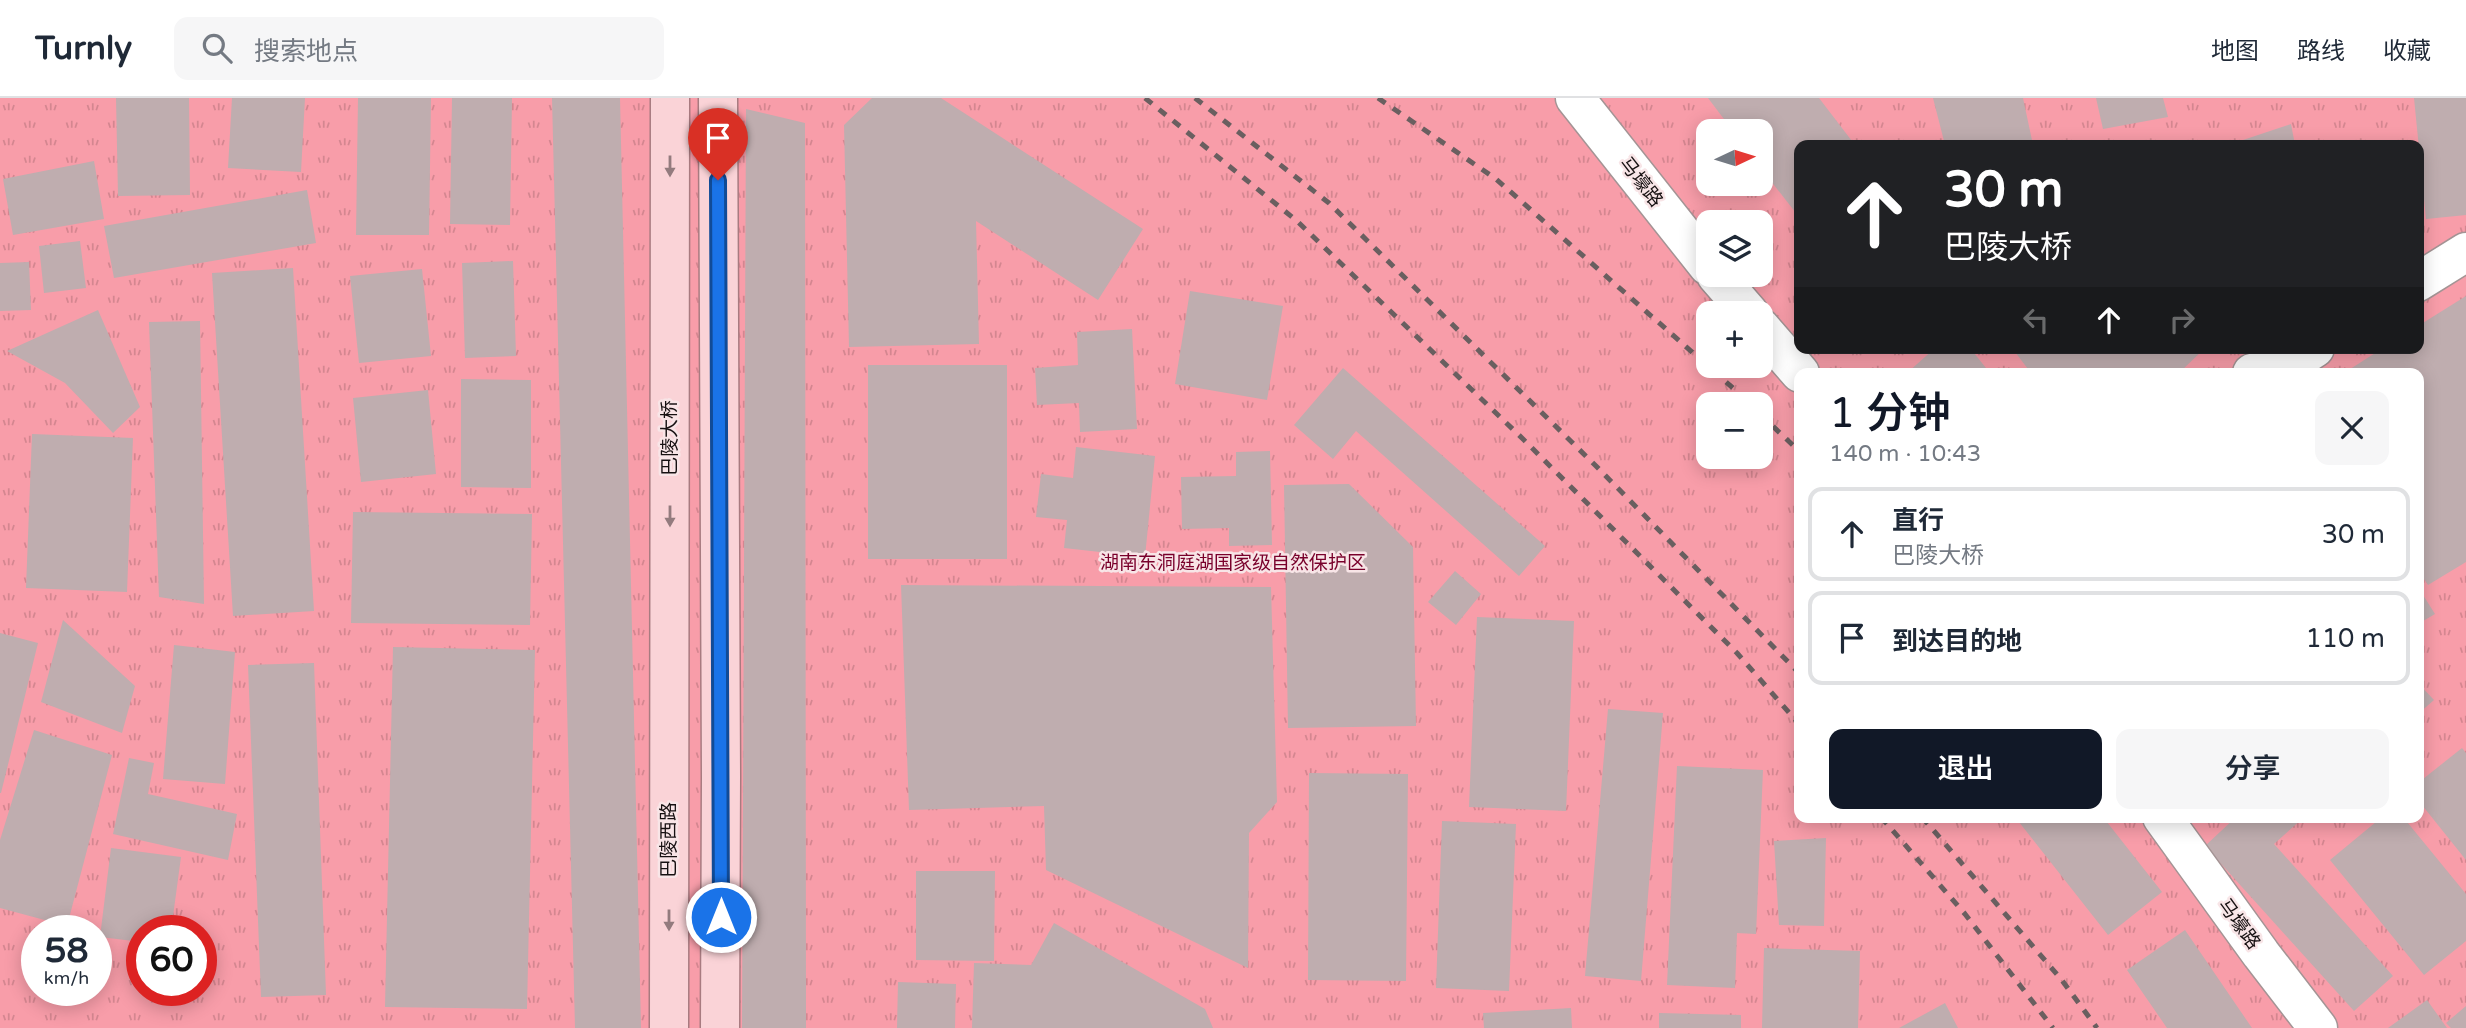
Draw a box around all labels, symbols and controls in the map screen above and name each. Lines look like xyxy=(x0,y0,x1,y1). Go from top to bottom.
search box xyxy=(174,17,664,80)
text: Turnly xyxy=(35,29,132,68)
icon: search xyxy=(198,29,236,67)
text: 搜索地点 xyxy=(254,36,358,67)
text: 地图 xyxy=(2211,37,2259,66)
text: 路线 xyxy=(2297,37,2345,66)
text: 收藏 xyxy=(2383,37,2431,66)
pin xyxy=(688,108,748,180)
icon: arrive xyxy=(699,119,737,157)
north arrow xyxy=(1696,119,1773,196)
map controls xyxy=(1696,119,1773,469)
street label: 马壕路 xyxy=(1615,153,1667,211)
one-way arrow xyxy=(664,155,676,177)
text: 30 m xyxy=(1944,161,2063,220)
icon: ahead xyxy=(1829,168,1920,259)
button: layers xyxy=(1696,210,1773,287)
text: 巴陵大桥 xyxy=(1944,229,2072,267)
button: + xyxy=(1696,301,1773,378)
icon: left xyxy=(2017,301,2055,339)
icon: ahead xyxy=(2090,301,2128,339)
icon: right xyxy=(2163,301,2201,339)
text: 1 分钟 xyxy=(1829,388,1950,439)
button: close xyxy=(2315,391,2389,465)
button: − xyxy=(1696,392,1773,469)
street label: 巴陵大桥 xyxy=(659,400,681,476)
text: 140 m · 10:43 xyxy=(1829,440,1981,468)
one-way arrow xyxy=(664,505,676,527)
text: 直行 xyxy=(1892,505,1944,536)
icon: ahead xyxy=(1833,515,1871,553)
text: 30 m xyxy=(2322,519,2385,550)
text: 巴陵大桥 xyxy=(1892,542,1984,570)
park label: 湖南东洞庭湖国家级自然保护区 xyxy=(1100,552,1366,574)
icon: arrive xyxy=(1833,619,1871,657)
text: 110 m xyxy=(2305,623,2385,654)
text: 到达目的地 xyxy=(1892,626,2022,657)
button: 退出 xyxy=(1829,729,2102,809)
button: 分享 xyxy=(2116,729,2389,809)
street label: 巴陵西路 xyxy=(658,802,680,878)
position arrow xyxy=(684,880,758,954)
street label: 马壕路 xyxy=(2213,894,2265,954)
one-way arrow xyxy=(663,909,675,931)
speed limit sign: 60 xyxy=(126,915,217,1006)
text: 58 xyxy=(45,930,88,972)
text: km/h xyxy=(44,967,89,989)

